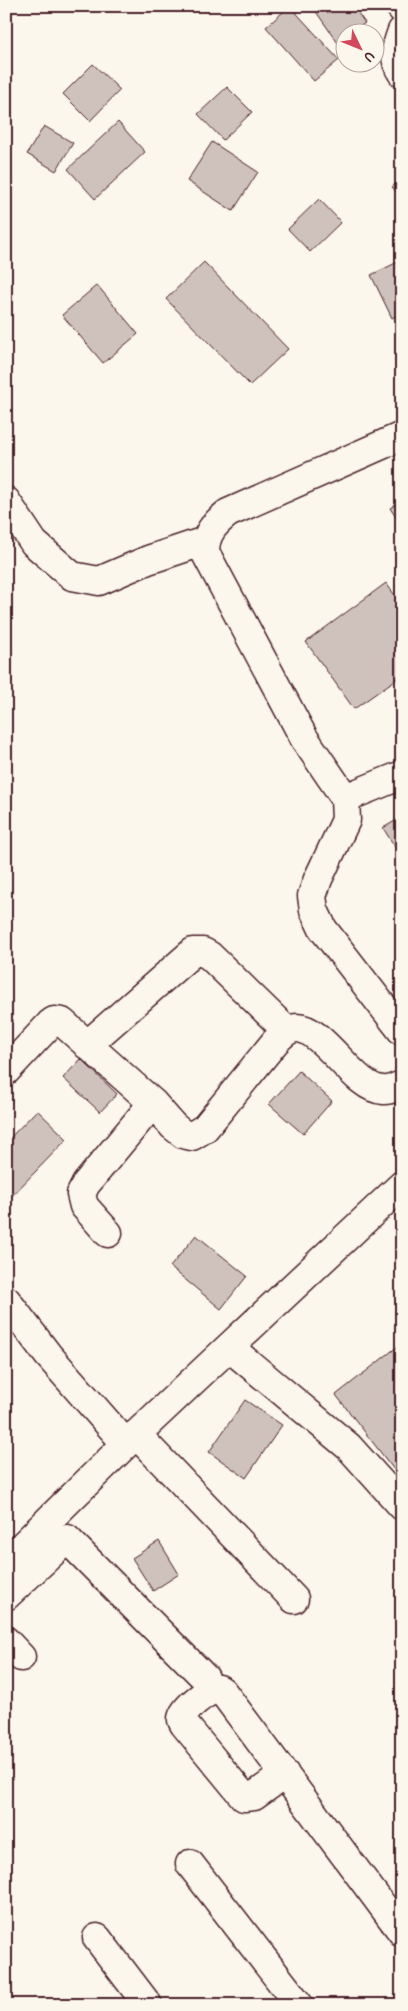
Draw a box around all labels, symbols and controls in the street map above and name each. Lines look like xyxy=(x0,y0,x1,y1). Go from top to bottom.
north arrow xyxy=(336,22,386,72)
text: U xyxy=(360,48,379,67)

